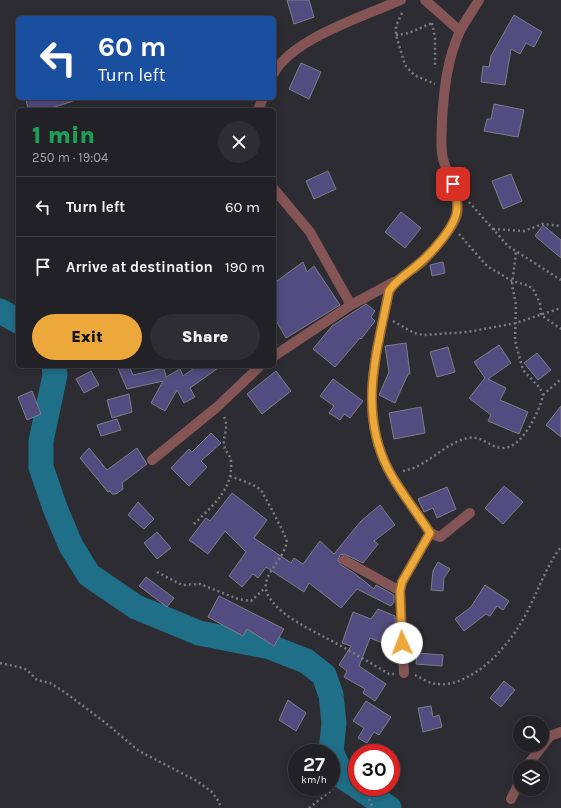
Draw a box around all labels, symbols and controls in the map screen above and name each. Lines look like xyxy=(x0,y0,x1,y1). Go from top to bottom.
text: 60 m xyxy=(98,30,166,63)
icon: left xyxy=(32,32,84,84)
text: Turn left xyxy=(98,64,166,86)
text: 1 min xyxy=(32,121,95,149)
button: close xyxy=(218,121,260,163)
text: 250 m · 19:04 xyxy=(32,150,108,165)
pin xyxy=(436,167,470,201)
icon: arrive xyxy=(442,173,464,195)
icon: left xyxy=(32,196,54,218)
text: Turn left xyxy=(66,198,125,216)
text: 60 m xyxy=(225,198,260,216)
icon: arrive xyxy=(32,256,54,278)
text: Arrive at destination xyxy=(66,258,213,276)
text: 190 m xyxy=(225,258,265,276)
button: Exit xyxy=(32,314,142,360)
button: Share xyxy=(150,314,260,360)
position arrow xyxy=(381,622,423,664)
map controls xyxy=(513,716,549,796)
button: search xyxy=(513,716,549,752)
speed limit sign: 30 xyxy=(348,744,400,796)
text: 27 xyxy=(303,753,325,776)
button: layers xyxy=(513,760,549,796)
text: km/h xyxy=(301,774,327,786)

